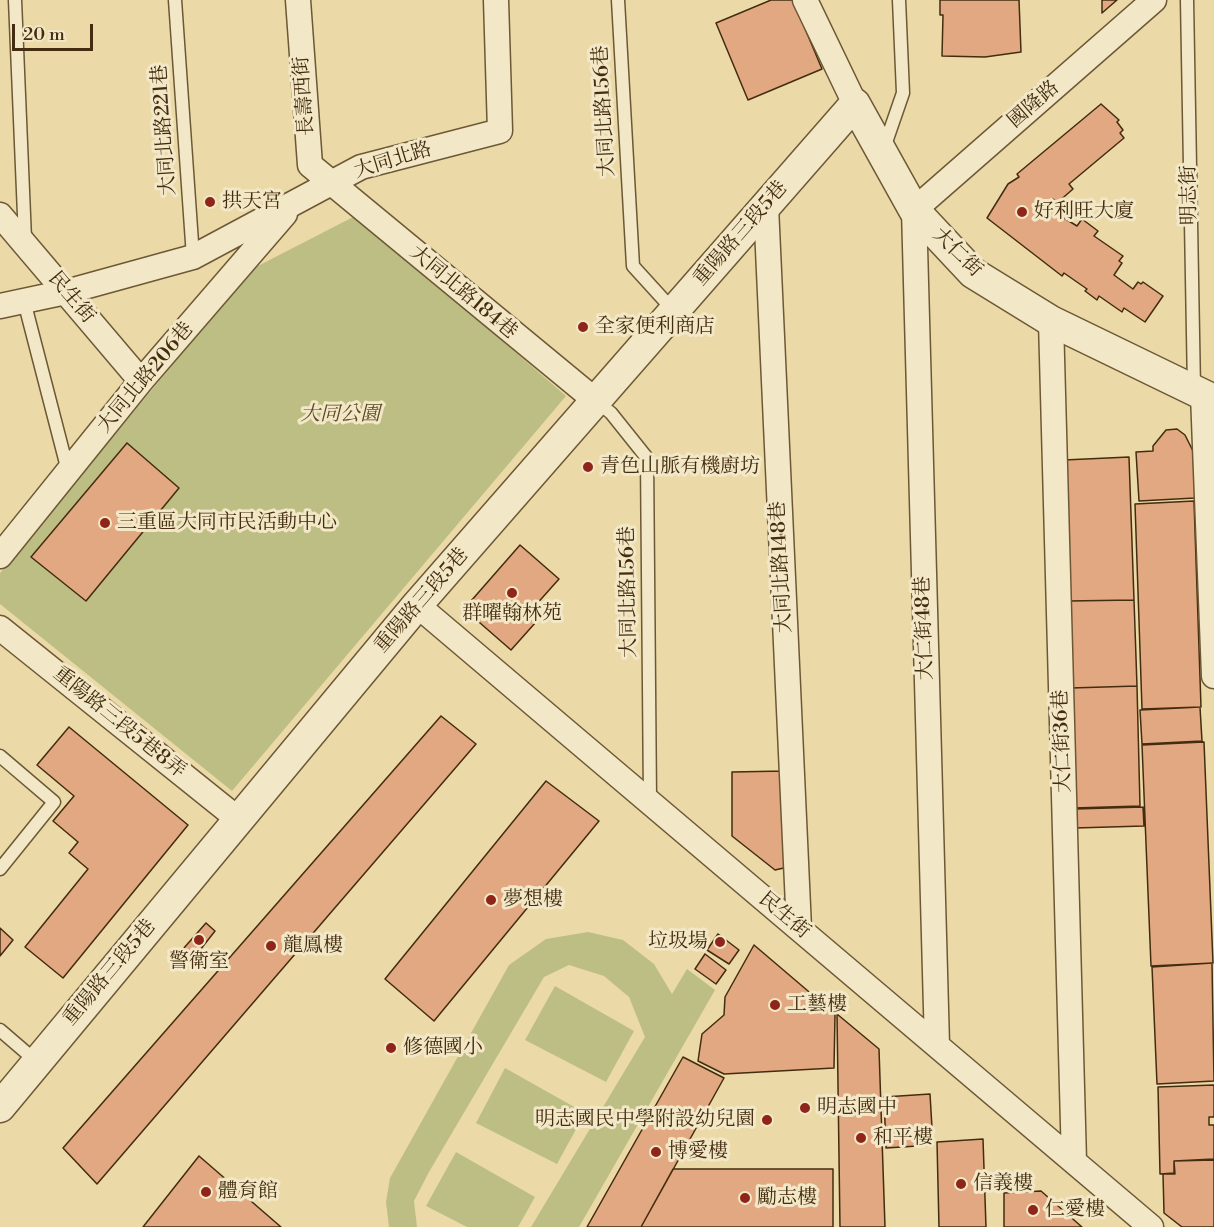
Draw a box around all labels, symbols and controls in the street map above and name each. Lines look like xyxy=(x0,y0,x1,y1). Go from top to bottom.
scale bar xyxy=(15,12,96,50)
text: 20 m xyxy=(23,23,65,46)
street label: 大同北路156巷 xyxy=(590,45,620,177)
street label: 長壽西街 xyxy=(290,55,320,137)
street label: 大同北路221巷 xyxy=(148,63,182,197)
street label: 國隆路 xyxy=(1003,76,1065,134)
street label: 大同北路 xyxy=(351,138,435,184)
street label: 明志街 xyxy=(1177,165,1203,225)
street label: 重陽路三段5巷 xyxy=(689,177,793,291)
place label: 拱天宮 xyxy=(222,190,282,214)
marker: 拱天宮 xyxy=(203,195,217,209)
place label: 好利旺大廈 xyxy=(1034,200,1134,224)
marker: 好利旺大廈 xyxy=(1015,205,1029,219)
street label: 大仁街 xyxy=(927,224,987,282)
street label: 大同北路184巷 xyxy=(404,241,522,345)
street label: 民生街 xyxy=(43,267,99,329)
place label: 全家便利商店 xyxy=(595,315,715,339)
street label: 大同北路206巷 xyxy=(93,318,199,438)
marker: 全家便利商店 xyxy=(576,320,590,334)
park label: 大同公園 xyxy=(300,403,380,427)
place label: 青色山脈有機廚坊 xyxy=(600,455,760,479)
marker: 青色山脈有機廚坊 xyxy=(581,460,595,474)
street label: 大同北路148巷 xyxy=(767,500,797,634)
place label: 三重區大同市民活動中心 xyxy=(117,511,337,535)
marker: 三重區大同市民活動中心 xyxy=(98,516,112,530)
street label: 大同北路156巷 xyxy=(616,526,642,658)
street label: 重陽路三段5巷 xyxy=(370,544,474,658)
street label: 大仁街48巷 xyxy=(911,576,939,680)
marker: 群曜翰林苑 xyxy=(505,586,519,600)
place label: 群曜翰林苑 xyxy=(462,602,562,626)
street label: 重陽路三段5巷8弄 xyxy=(48,662,190,784)
street label: 大仁街36巷 xyxy=(1049,689,1077,793)
place label: 夢想樓 xyxy=(503,888,563,912)
street label: 民生街 xyxy=(753,888,815,944)
marker: 夢想樓 xyxy=(484,893,498,907)
street label: 重陽路三段5巷 xyxy=(59,915,161,1031)
place label: 垃圾場 xyxy=(648,930,708,954)
marker: 警衛室 xyxy=(192,933,206,947)
place label: 龍鳳樓 xyxy=(283,934,343,958)
marker: 垃圾場 xyxy=(713,935,727,949)
marker: 龍鳳樓 xyxy=(264,939,278,953)
place label: 警衛室 xyxy=(169,950,229,974)
place label: 工藝樓 xyxy=(787,993,847,1017)
marker: 工藝樓 xyxy=(768,998,782,1012)
place label: 修德國小 xyxy=(403,1036,483,1060)
marker: 修德國小 xyxy=(384,1041,398,1055)
place label: 明志國中 xyxy=(817,1096,897,1120)
marker: 明志國中 xyxy=(798,1101,812,1115)
place label: 明志國民中學附設幼兒園 xyxy=(535,1108,755,1132)
marker: 明志國民中學附設幼兒園 xyxy=(760,1113,774,1127)
place label: 和平樓 xyxy=(873,1126,933,1150)
marker: 和平樓 xyxy=(854,1131,868,1145)
place label: 博愛樓 xyxy=(668,1140,728,1164)
marker: 博愛樓 xyxy=(649,1145,663,1159)
place label: 信義樓 xyxy=(973,1172,1033,1196)
marker: 信義樓 xyxy=(954,1177,968,1191)
place label: 體育館 xyxy=(218,1180,278,1204)
marker: 體育館 xyxy=(199,1185,213,1199)
place label: 勵志樓 xyxy=(757,1186,817,1210)
marker: 勵志樓 xyxy=(738,1191,752,1205)
place label: 仁愛樓 xyxy=(1045,1198,1105,1222)
marker: 仁愛樓 xyxy=(1026,1203,1040,1217)

